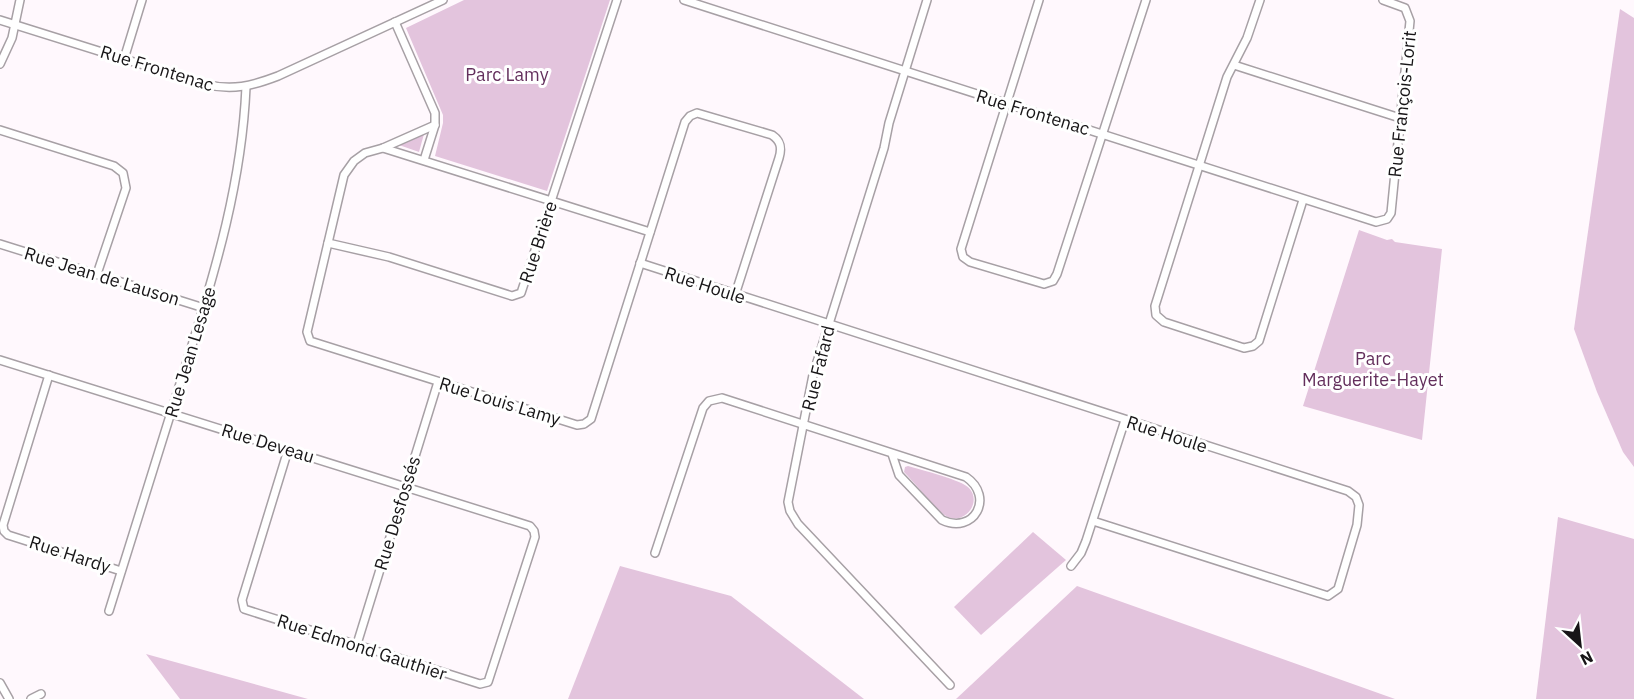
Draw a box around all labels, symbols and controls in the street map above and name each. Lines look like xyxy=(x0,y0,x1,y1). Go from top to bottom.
street label: Rue François-Lorit xyxy=(1383,29,1421,179)
street label: Rue Frontenac xyxy=(97,40,217,96)
park label: Parc Lamy xyxy=(465,63,549,86)
street label: Rue Frontenac xyxy=(973,84,1093,140)
street label: Rue Brière xyxy=(514,198,562,286)
street label: Rue Jean de Lauson xyxy=(21,241,183,311)
street label: Rue Houle xyxy=(662,261,748,309)
street label: Rue Jean Lesage xyxy=(159,284,221,420)
street label: Rue Fafard xyxy=(796,323,840,413)
park label: Parc Marguerite-Hayet xyxy=(1302,347,1444,391)
street label: Rue Louis Lamy xyxy=(437,372,563,430)
street label: Rue Houle xyxy=(1124,410,1210,458)
street label: Rue Deveau xyxy=(219,418,317,468)
street label: Rue Desfossés xyxy=(369,453,425,573)
street label: Rue Hardy xyxy=(26,530,114,578)
street label: Rue Edmond Gauthier xyxy=(274,609,450,685)
north arrow xyxy=(1550,615,1610,675)
text: N xyxy=(1577,647,1597,670)

